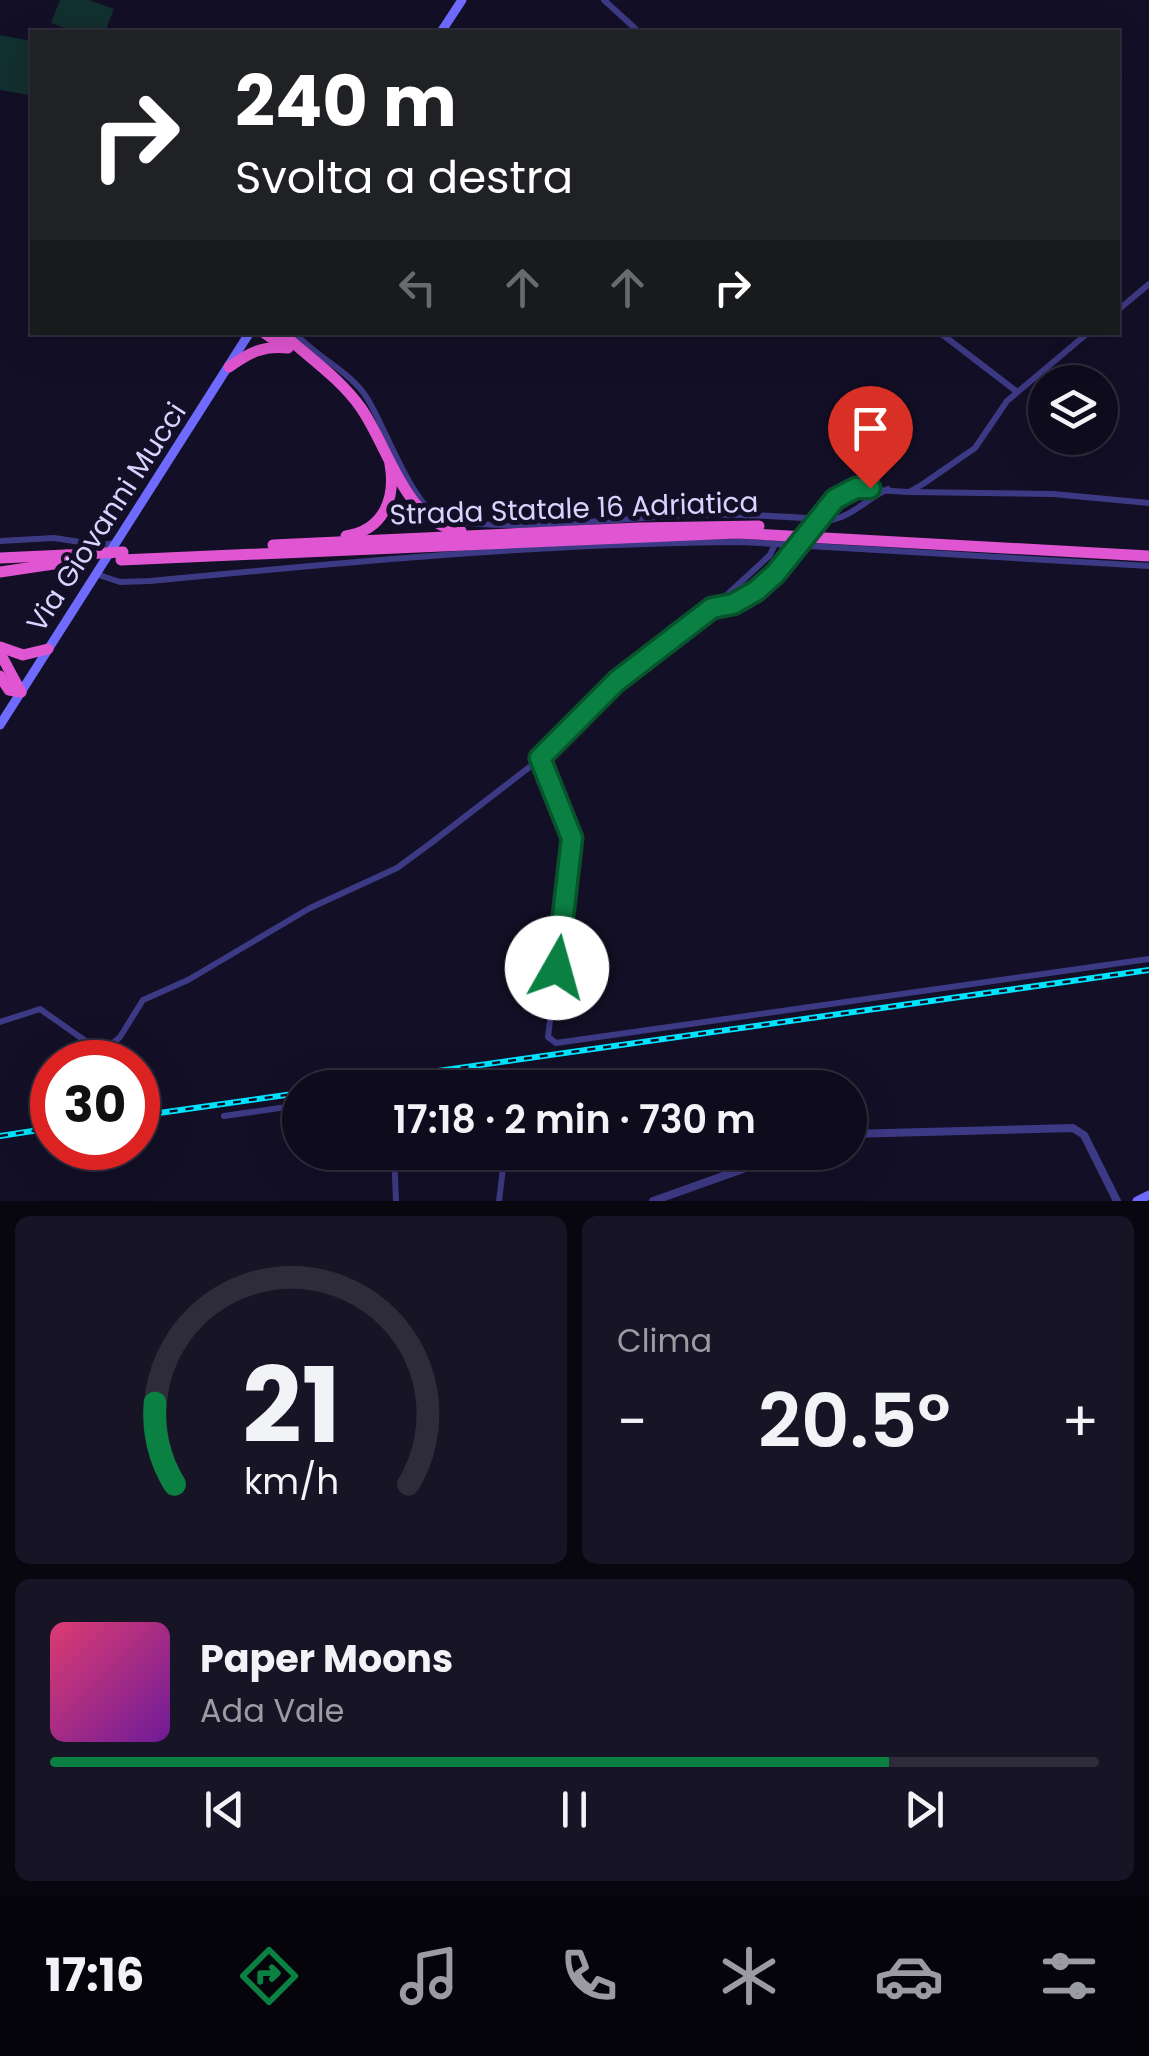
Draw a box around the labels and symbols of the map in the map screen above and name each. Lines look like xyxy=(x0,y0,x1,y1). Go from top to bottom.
pin xyxy=(828,386,913,489)
street label: Via Giovanni Mucci xyxy=(17,395,195,640)
street label: Strada Statale 16 Adriatica xyxy=(389,483,759,534)
position arrow xyxy=(505,916,609,1020)
speed limit sign: 30 xyxy=(30,1040,160,1170)

